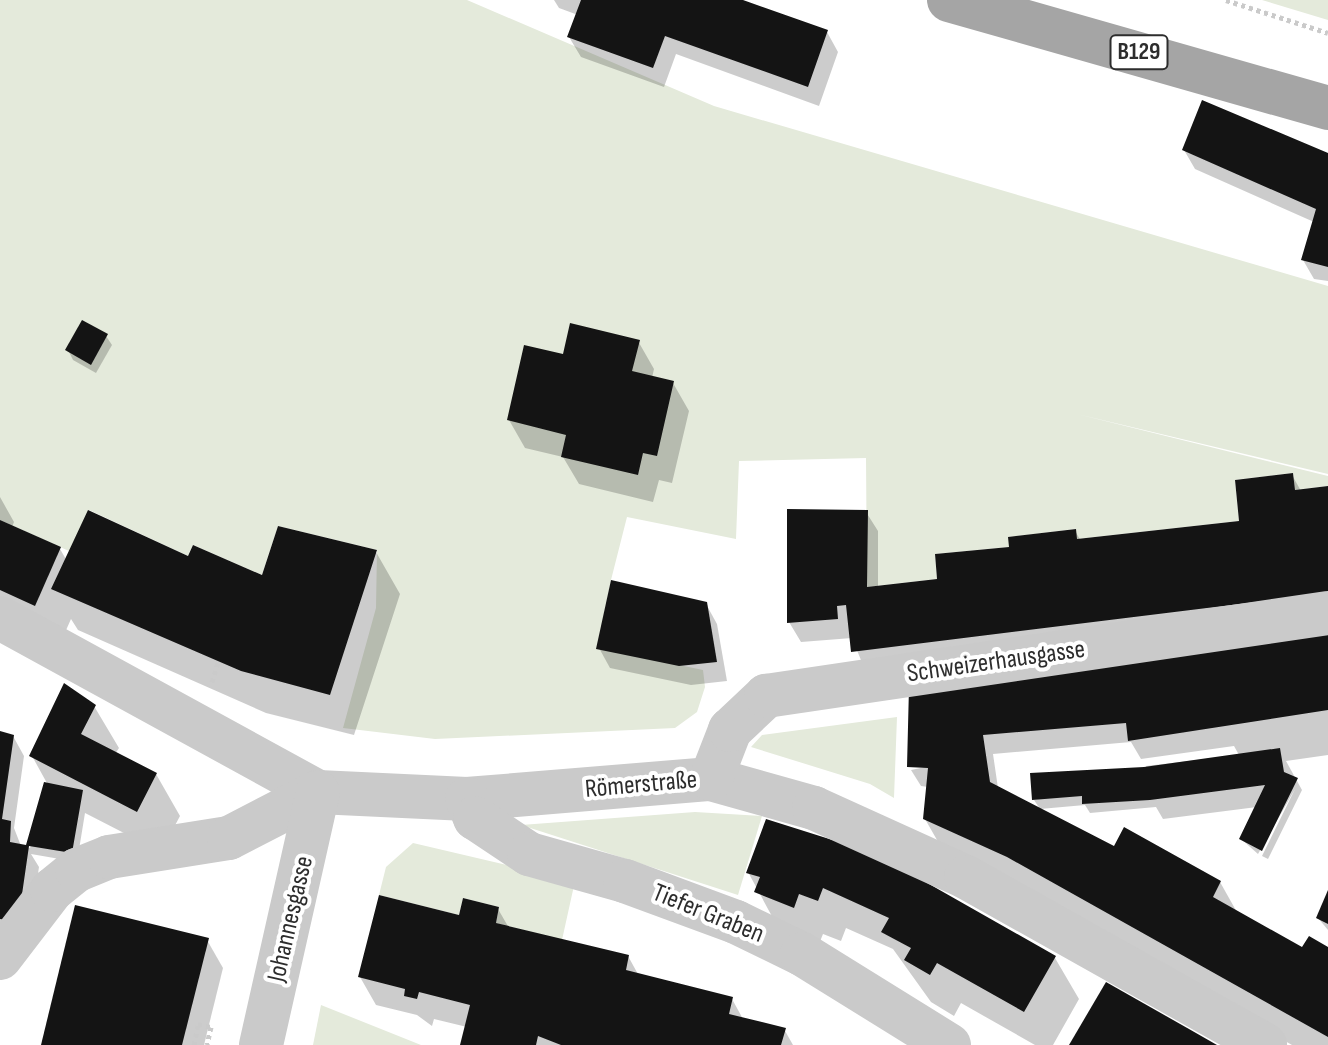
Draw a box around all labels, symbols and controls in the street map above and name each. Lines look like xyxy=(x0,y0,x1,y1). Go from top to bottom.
road number: B129 xyxy=(1109,32,1169,72)
street label: Schweizerhausgasse xyxy=(905,634,1087,690)
street label: Römerstraße xyxy=(584,765,698,805)
street label: Johannesgasse xyxy=(261,853,321,985)
street label: Tiefer Graben xyxy=(648,878,768,950)

